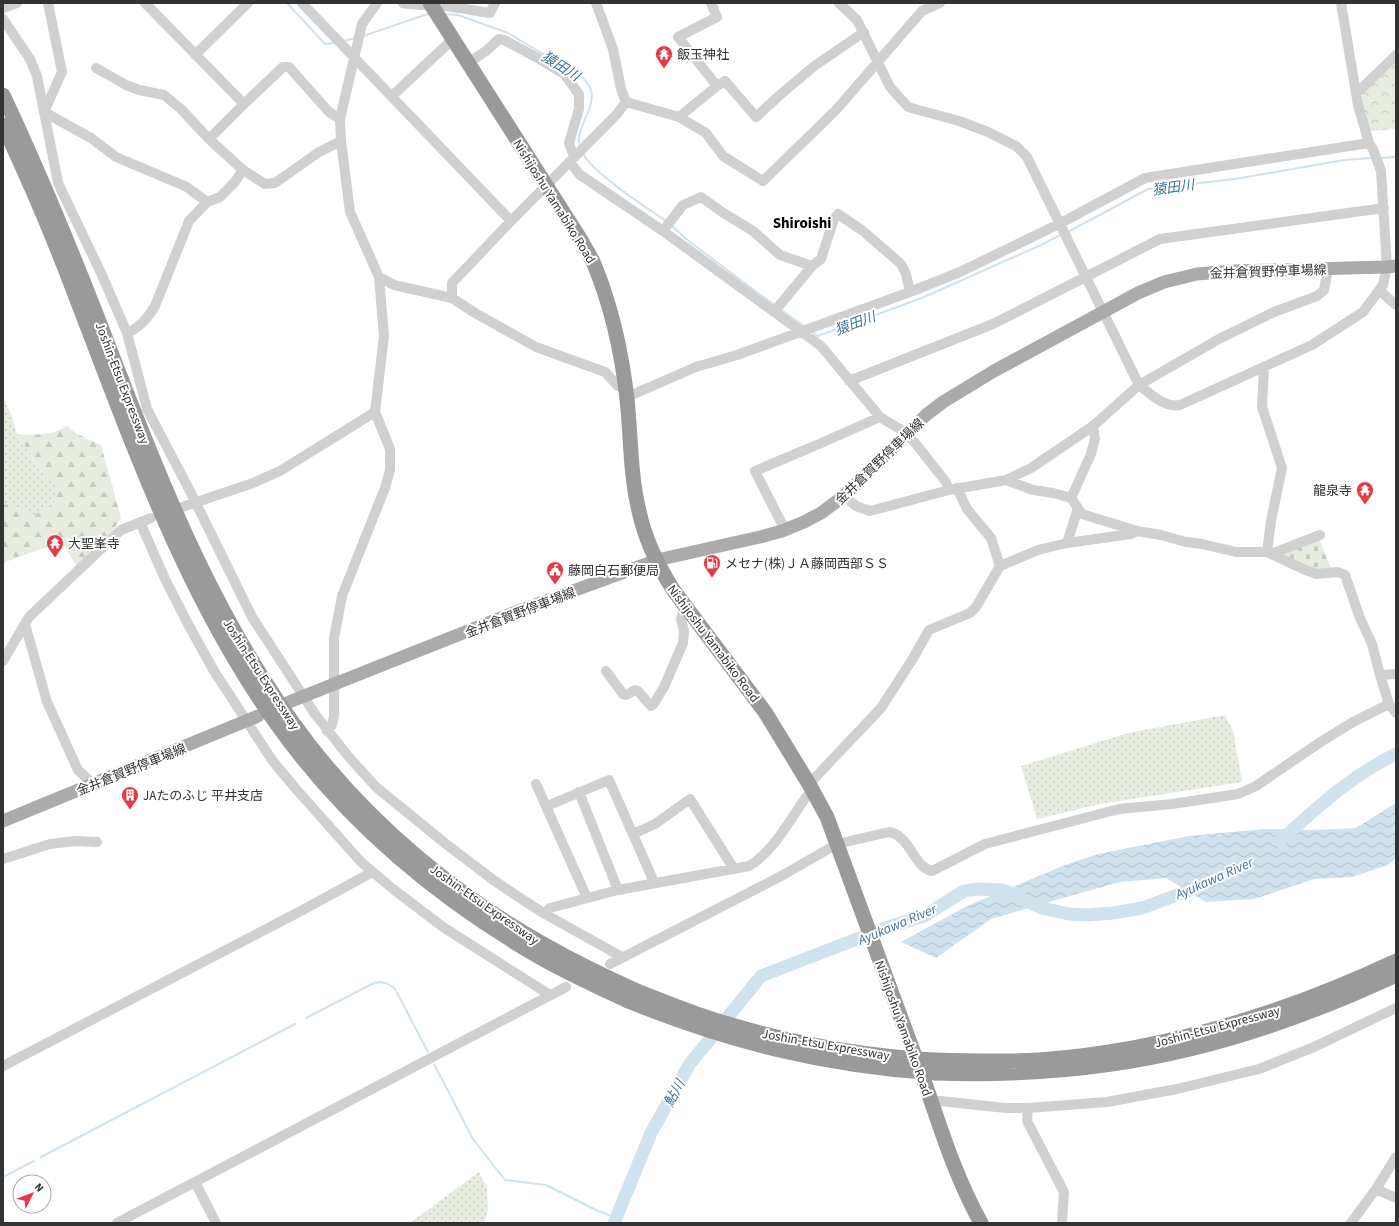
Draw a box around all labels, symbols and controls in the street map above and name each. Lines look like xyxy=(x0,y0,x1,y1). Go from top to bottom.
temple icon: 飯玉神社 xyxy=(654,44,674,69)
place label: 飯玉神社 xyxy=(677,46,729,64)
water label: 猿田川 xyxy=(537,47,585,88)
street label: Nishijoshu Yamabiko Road xyxy=(509,136,600,267)
water label: 猿田川 xyxy=(1151,175,1197,201)
district label: Shiroishi xyxy=(773,213,831,234)
street label: 金井倉賀野停車場線 xyxy=(1209,261,1327,283)
water label: 猿田川 xyxy=(832,307,880,341)
street label: Joshin-Etsu Expressway xyxy=(91,320,154,447)
street label: 金井倉賀野停車場線 xyxy=(831,415,928,509)
temple icon: 龍泉寺 xyxy=(1355,480,1375,505)
place label: 龍泉寺 xyxy=(1313,482,1352,500)
temple icon: 大聖峯寺 xyxy=(45,533,65,558)
place label: 大聖峯寺 xyxy=(68,535,120,553)
fuel station icon: メセナ(株)ＪＡ藤岡西部ＳＳ xyxy=(702,553,722,578)
place label: メセナ(株)ＪＡ藤岡西部ＳＳ xyxy=(725,555,889,573)
public building icon: 藤岡白石郵便局 xyxy=(545,560,565,585)
place label: 藤岡白石郵便局 xyxy=(568,562,659,580)
street label: Nishijoshu Yamabiko Road xyxy=(663,581,763,706)
street label: 金井倉賀野停車場線 xyxy=(463,584,578,642)
street label: Joshin-Etsu Expressway xyxy=(218,616,304,734)
street label: 金井倉賀野停車場線 xyxy=(74,740,189,800)
building icon: JAたのふじ 平井支店 xyxy=(120,785,140,810)
place label: JAたのふじ 平井支店 xyxy=(143,787,263,805)
water label: Ayukawa River xyxy=(1171,852,1258,905)
street label: Joshin-Etsu Expressway xyxy=(426,860,542,949)
water label: Ayukawa River xyxy=(854,899,941,951)
street label: Nishijoshu Yamabiko Road xyxy=(870,958,936,1099)
street label: Joshin-Etsu Expressway xyxy=(1153,1002,1282,1052)
street label: Joshin-Etsu Expressway xyxy=(761,1025,891,1065)
water label: 鮎川 xyxy=(659,1075,691,1111)
north arrow xyxy=(12,1174,52,1214)
text: N xyxy=(31,1180,47,1195)

